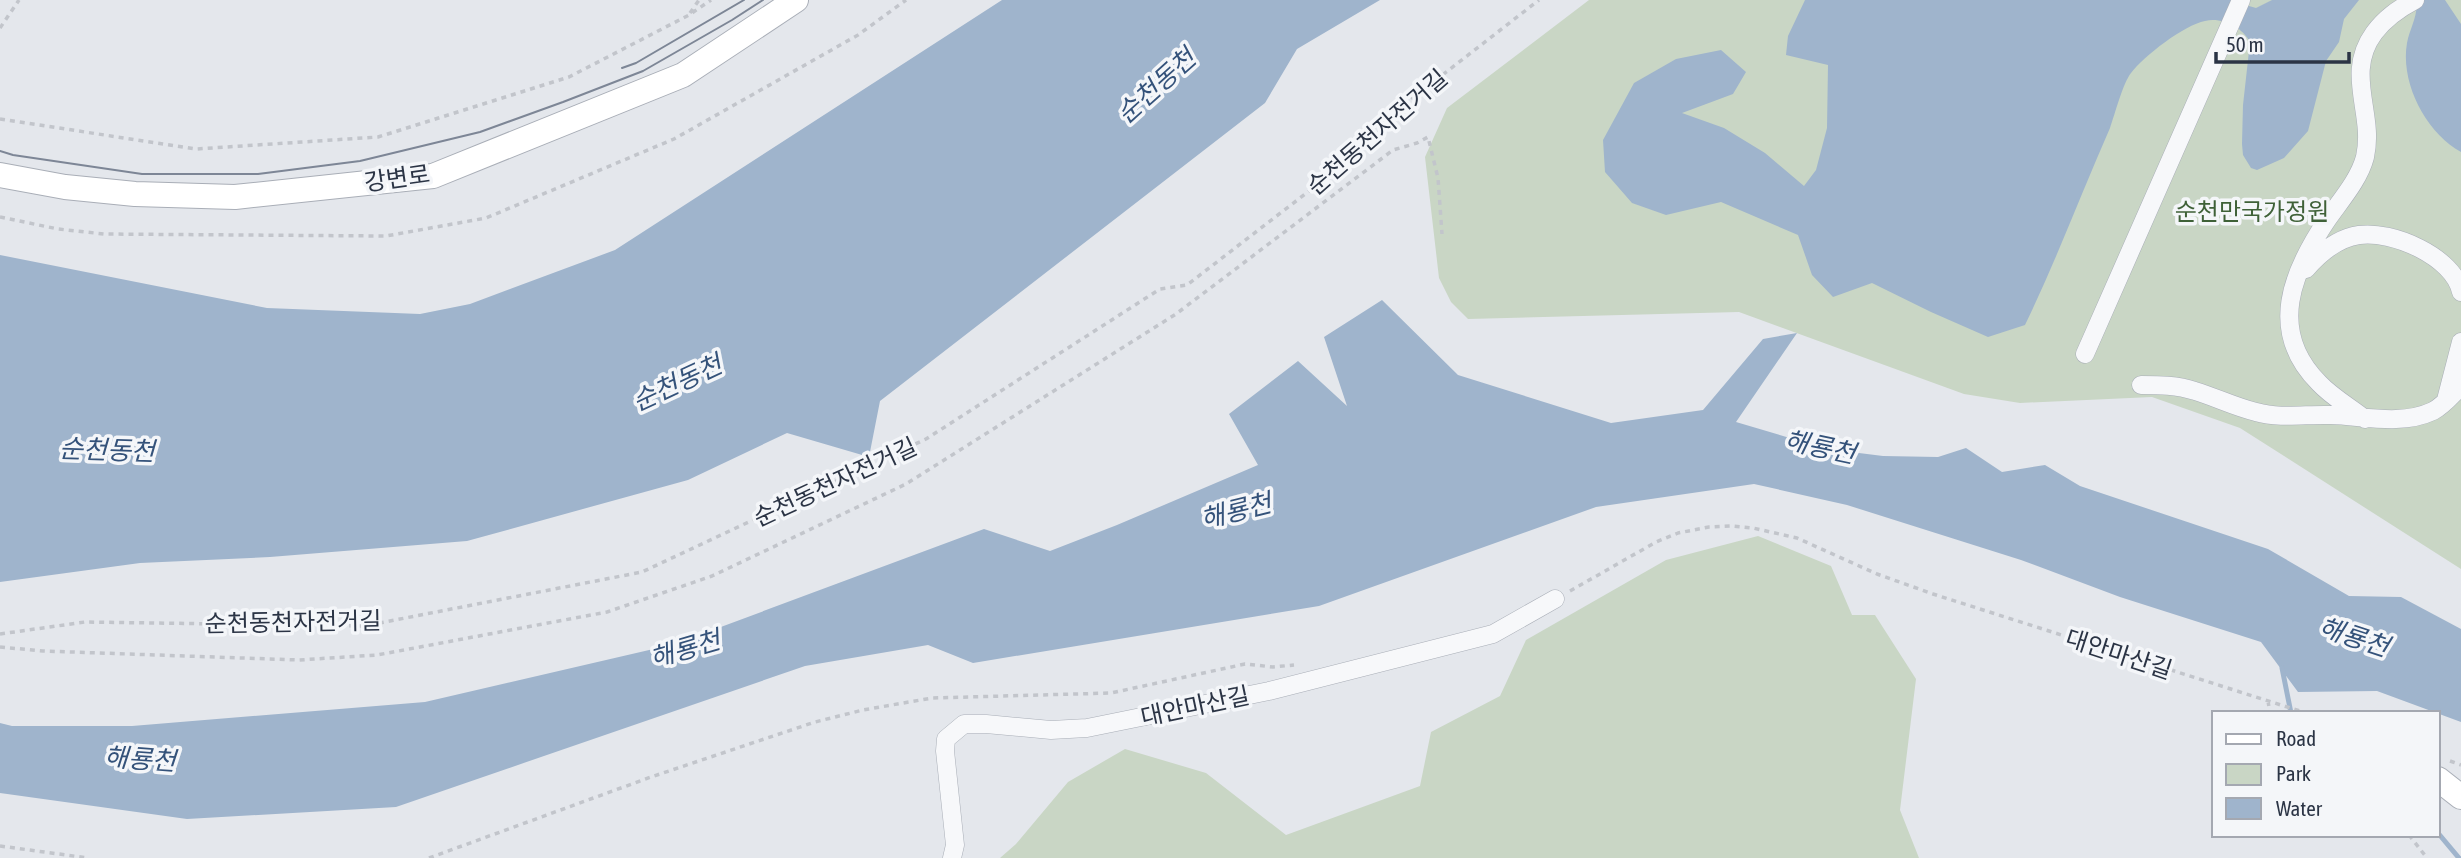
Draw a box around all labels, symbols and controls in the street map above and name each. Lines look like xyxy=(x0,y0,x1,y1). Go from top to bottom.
scale bar xyxy=(2216,21,2349,65)
text: 50 m xyxy=(2226,32,2264,56)
water label: 순천동천 xyxy=(1110,41,1204,129)
street label: 순천동천자전거길 xyxy=(1301,64,1453,200)
street label: 강변로 xyxy=(362,160,432,196)
park label: 순천만국가정원 xyxy=(2175,198,2329,225)
water label: 순천동천 xyxy=(627,348,729,417)
water label: 해룡천 xyxy=(1782,425,1861,470)
street label: 순천동천자전거길 xyxy=(749,432,921,532)
water label: 순천동천 xyxy=(59,433,158,467)
water label: 해룡천 xyxy=(1198,487,1277,534)
street label: 순천동천자전거길 xyxy=(204,607,382,637)
water label: 해룡천 xyxy=(2315,612,2396,663)
water label: 해룡천 xyxy=(646,624,727,673)
street label: 대안마산길 xyxy=(2062,624,2176,684)
street label: 대안마산길 xyxy=(1138,681,1252,731)
legend xyxy=(2212,711,2440,837)
text: Road xyxy=(2276,726,2316,750)
water label: 해룡천 xyxy=(103,742,180,777)
text: Park xyxy=(2276,761,2311,785)
text: Water xyxy=(2276,796,2323,820)

